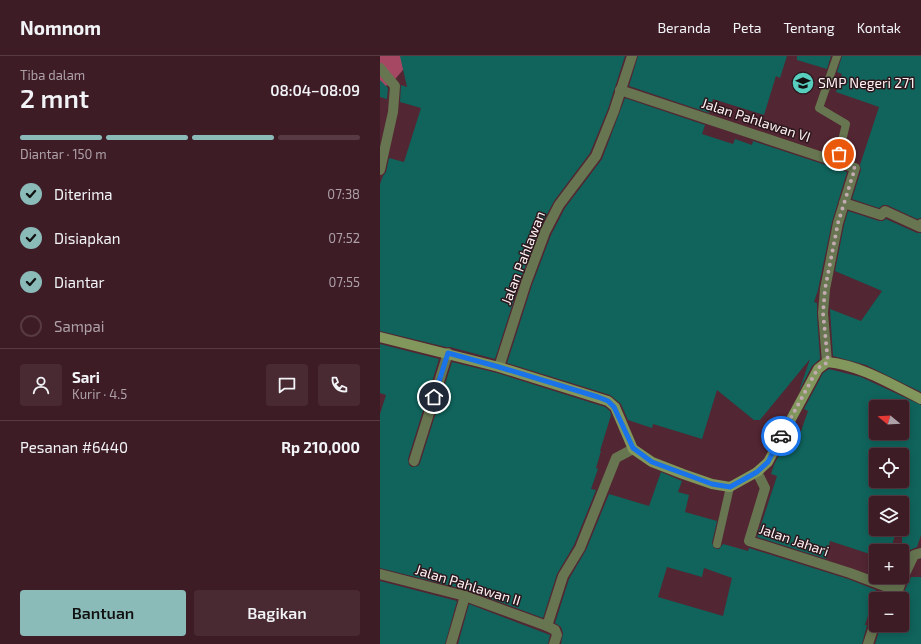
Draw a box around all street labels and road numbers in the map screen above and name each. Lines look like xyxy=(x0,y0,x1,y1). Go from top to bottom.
street label: Jalan Pahlawan VI xyxy=(699,94,813,145)
street label: Jalan Pahlawan xyxy=(497,209,548,307)
street label: Jalan Jahari xyxy=(757,520,831,559)
street label: Jalan Pahlawan II xyxy=(413,560,523,609)

